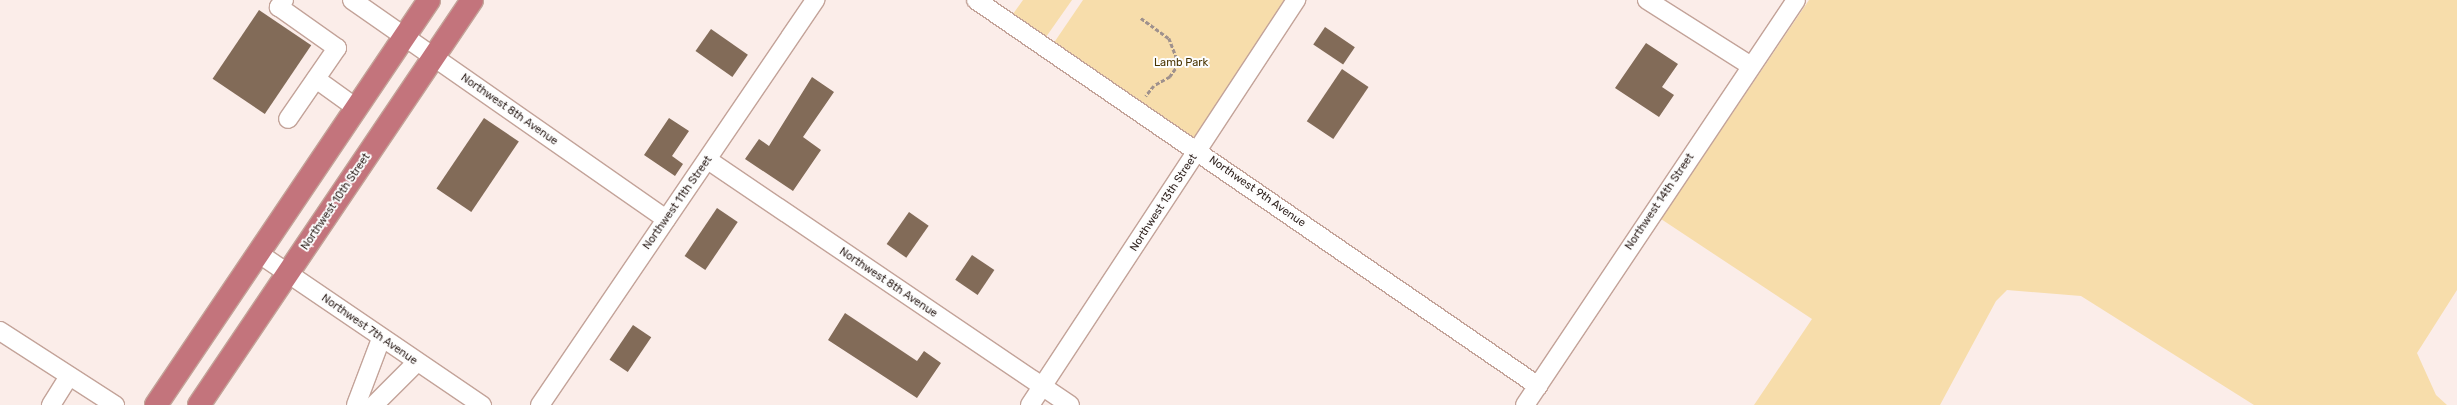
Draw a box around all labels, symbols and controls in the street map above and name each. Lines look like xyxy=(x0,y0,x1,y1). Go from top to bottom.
park label: Lamb Park xyxy=(1154,56,1208,70)
street label: Northwest 8th Avenue xyxy=(458,71,560,149)
street label: Northwest 10th Street xyxy=(299,151,373,253)
street label: Northwest 14th Street xyxy=(1623,151,1697,253)
street label: Northwest 13th Street xyxy=(1128,152,1200,254)
street label: Northwest 11th Street xyxy=(641,154,715,252)
street label: Northwest 9th Avenue xyxy=(1206,154,1308,230)
street label: Northwest 8th Avenue xyxy=(836,245,940,321)
street label: Northwest 7th Avenue xyxy=(318,292,420,368)

